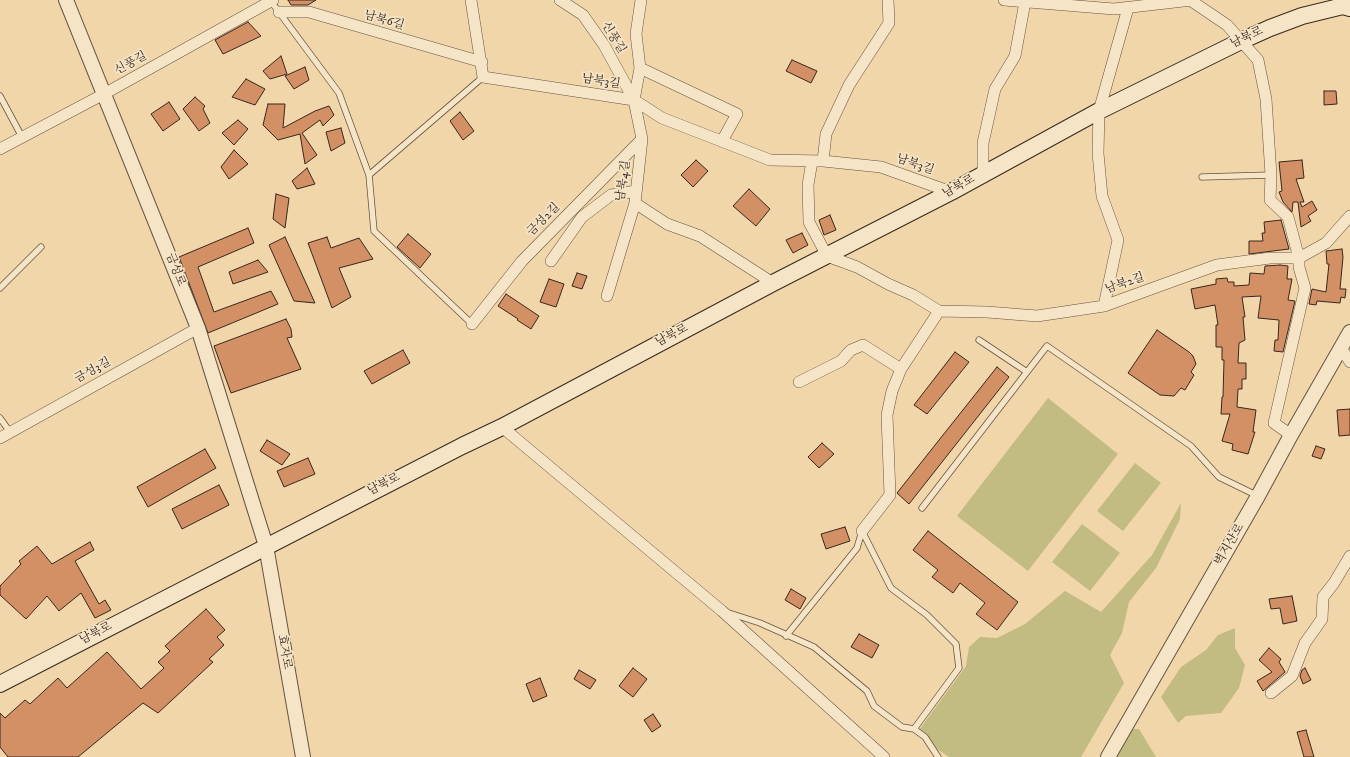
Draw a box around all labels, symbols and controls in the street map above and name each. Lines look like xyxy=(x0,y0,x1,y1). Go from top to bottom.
street label: 남북6길 xyxy=(362,8,406,34)
street label: 신풍길 xyxy=(598,19,628,57)
street label: 남북로 xyxy=(1228,24,1266,52)
street label: 신풍길 xyxy=(112,49,150,79)
street label: 남북3길 xyxy=(580,72,622,92)
street label: 남북3길 xyxy=(894,152,936,178)
street label: 남북4길 xyxy=(614,159,634,203)
street label: 남북로 xyxy=(940,172,978,202)
street label: 금성2길 xyxy=(525,201,563,239)
street label: 금성로 xyxy=(162,251,188,289)
street label: 남북2길 xyxy=(1103,271,1147,297)
street label: 남북로 xyxy=(653,321,691,351)
street label: 금성3길 xyxy=(72,355,114,387)
street label: 남북로 xyxy=(365,471,403,499)
street label: 벽지산로 xyxy=(1212,521,1248,569)
street label: 남북로 xyxy=(77,620,115,648)
street label: 효자로 xyxy=(274,634,294,670)

